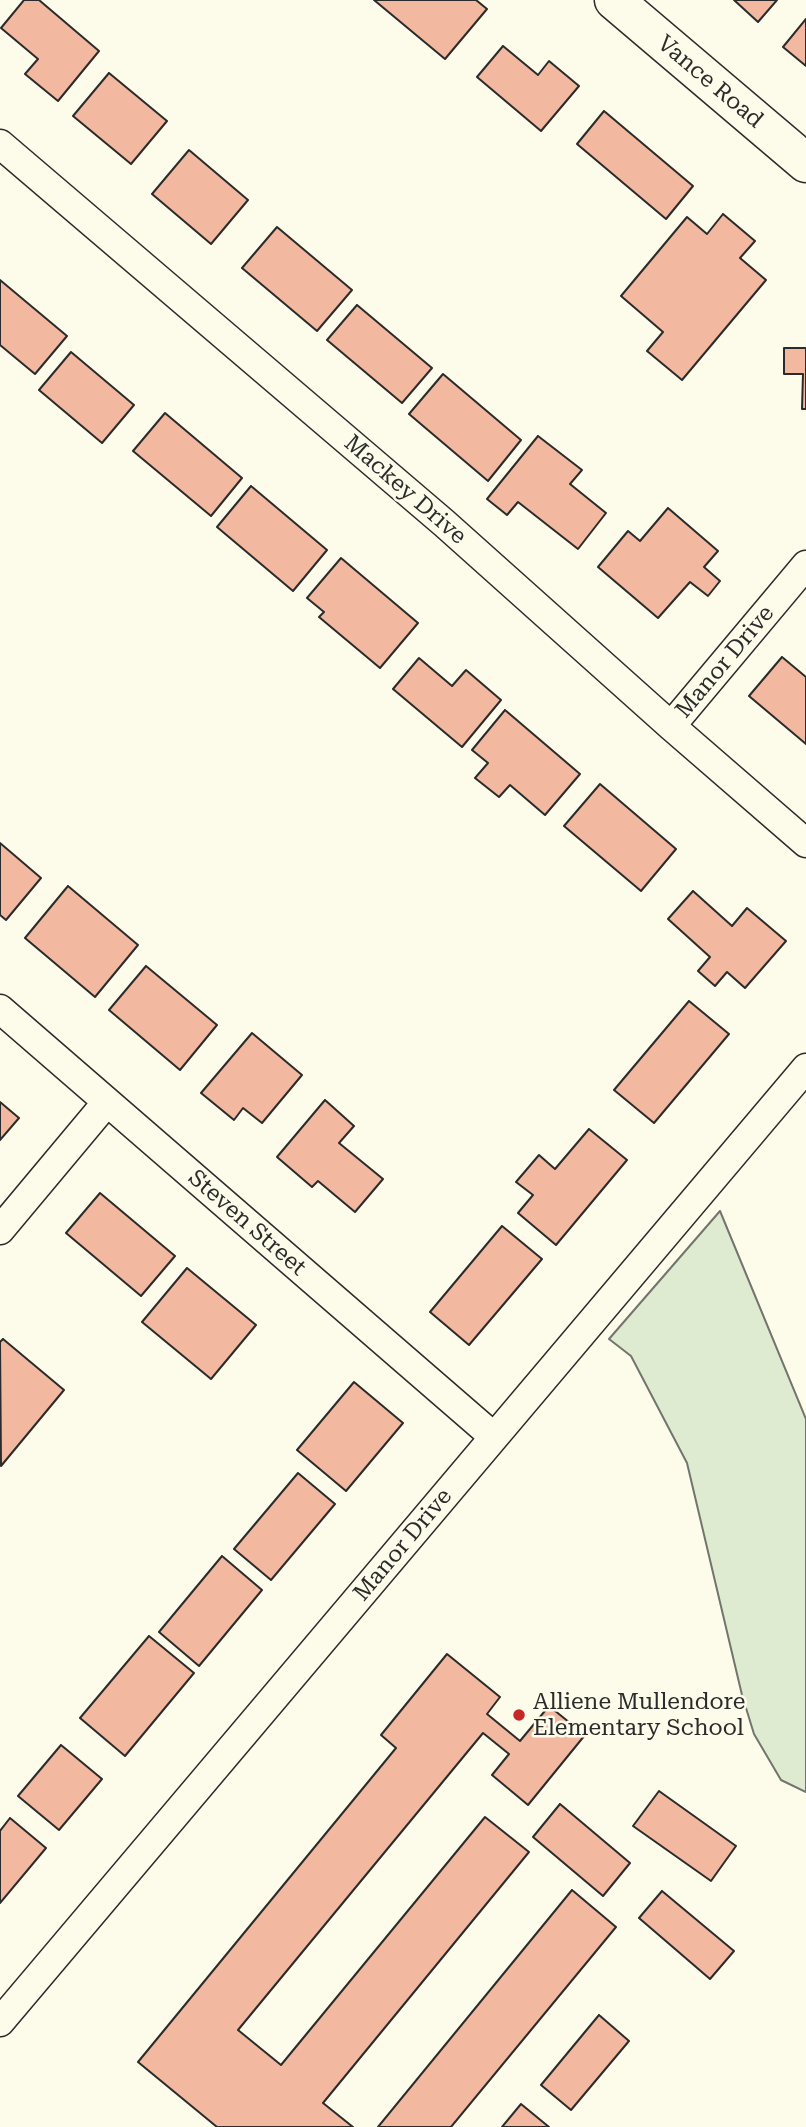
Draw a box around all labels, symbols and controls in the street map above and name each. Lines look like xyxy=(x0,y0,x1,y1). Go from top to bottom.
street label: Vance Road xyxy=(651,30,769,134)
street label: Mackey Drive xyxy=(338,430,472,550)
street label: Manor Drive xyxy=(670,600,780,724)
street label: Steven Street xyxy=(182,1164,312,1282)
street label: Manor Drive xyxy=(348,1483,458,1607)
place label: Alliene Mullendore Elementary School xyxy=(533,1688,745,1742)
marker: Alliene Mullendore Elementary School xyxy=(511,1707,527,1723)

